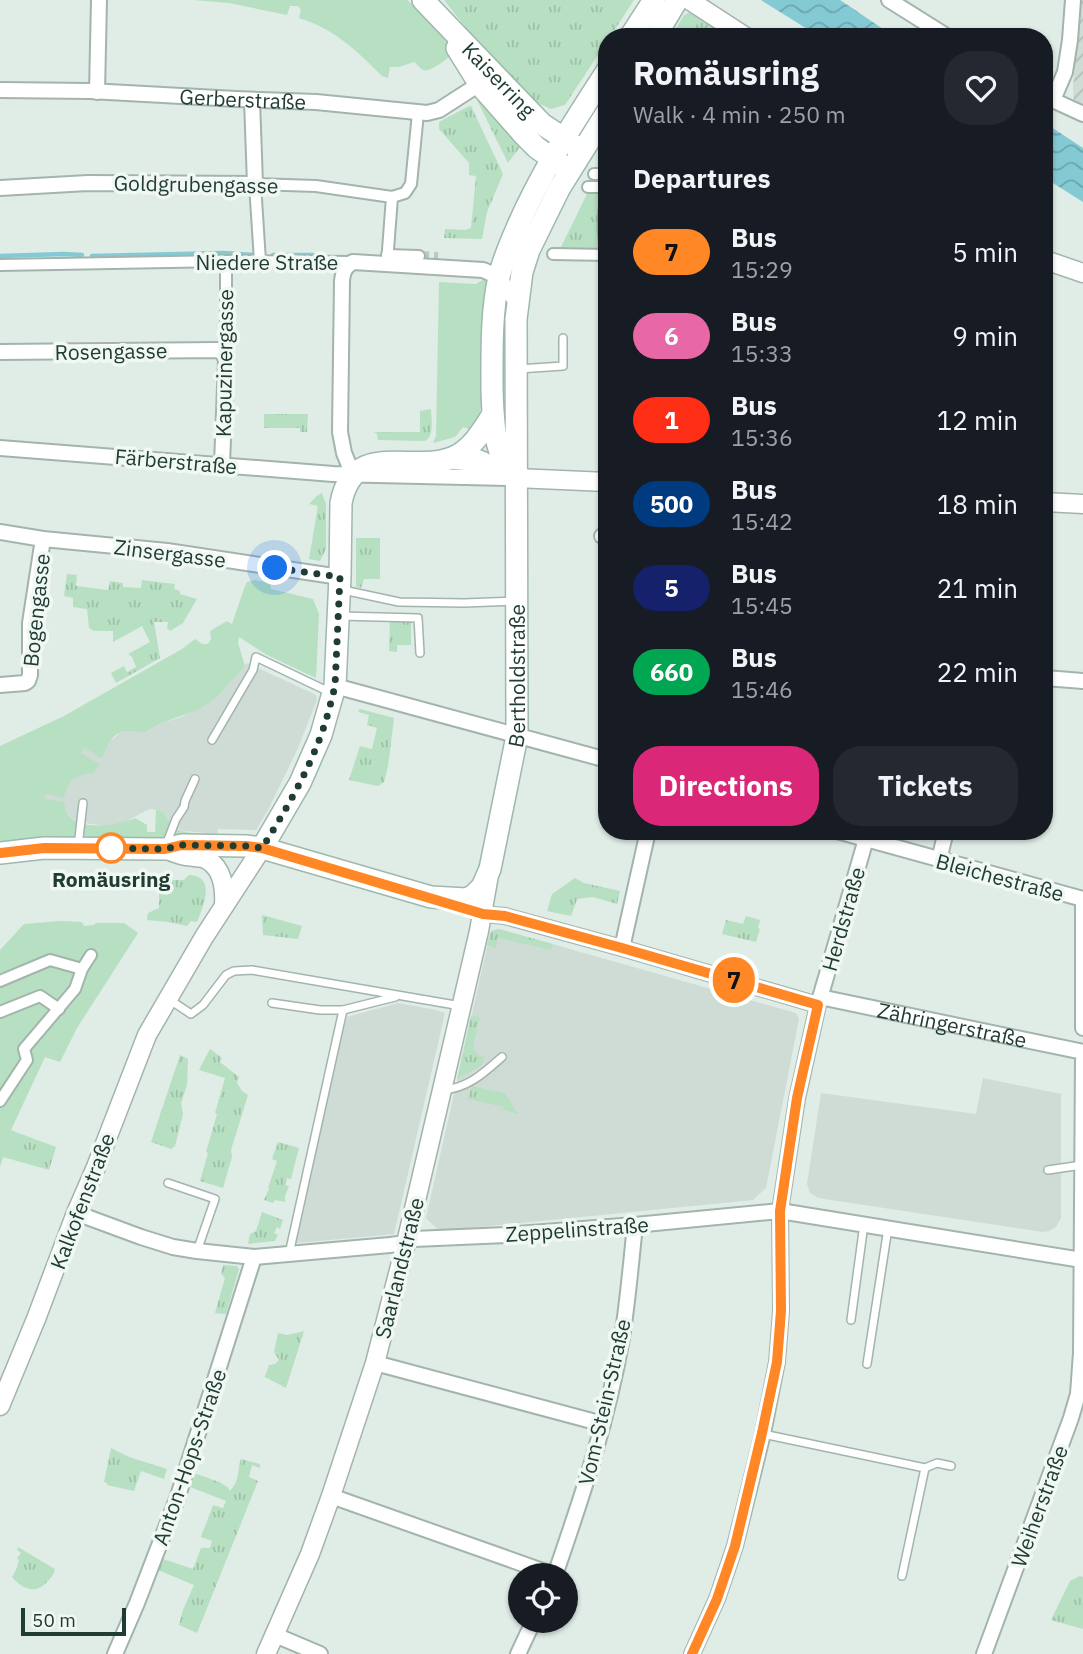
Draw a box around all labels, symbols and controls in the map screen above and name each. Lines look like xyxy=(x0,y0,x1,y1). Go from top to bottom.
street label: Kaiserring xyxy=(456,35,542,123)
text: Romäusring xyxy=(633,51,819,94)
button: heart xyxy=(944,51,1018,125)
street label: Gerberstraße xyxy=(179,82,307,116)
text: Walk · 4 min · 250 m xyxy=(633,99,846,129)
text: Departures xyxy=(633,161,771,195)
street label: Goldgrubengasse xyxy=(113,169,279,199)
text: Bus xyxy=(731,220,777,254)
text: 5 min xyxy=(952,235,1018,269)
text: 7 xyxy=(664,236,679,268)
street label: Niedere Straße xyxy=(196,248,338,276)
text: 15:29 xyxy=(731,254,793,284)
street label: Kapuzinergasse xyxy=(209,289,239,437)
text: Bus xyxy=(731,304,777,338)
text: 9 min xyxy=(952,319,1018,353)
text: 6 xyxy=(664,320,679,352)
street label: Rosengasse xyxy=(54,336,168,366)
text: 15:33 xyxy=(731,338,793,368)
text: Bus xyxy=(731,388,777,422)
text: 12 min xyxy=(937,403,1018,437)
text: 1 xyxy=(664,404,679,436)
text: 15:36 xyxy=(731,422,793,452)
street label: Färberstraße xyxy=(114,442,238,480)
text: Bus xyxy=(731,472,777,506)
text: 18 min xyxy=(937,487,1018,521)
text: 500 xyxy=(650,488,693,520)
text: 15:42 xyxy=(731,506,793,536)
street label: Zinsergasse xyxy=(112,532,228,574)
your location xyxy=(257,550,292,585)
street label: Bogengasse xyxy=(16,552,56,668)
text: Bus xyxy=(731,556,777,590)
text: 21 min xyxy=(937,571,1018,605)
text: 5 xyxy=(664,572,679,604)
text: 15:45 xyxy=(731,590,793,620)
street label: Bertholdstraße xyxy=(501,604,531,750)
text: Bus xyxy=(731,640,777,674)
text: 22 min xyxy=(937,655,1018,689)
text: 660 xyxy=(650,656,693,688)
text: 15:46 xyxy=(731,674,793,704)
button: Directions xyxy=(633,746,819,826)
button: Tickets xyxy=(833,746,1018,826)
marker: Romäusring xyxy=(96,833,126,863)
street label: Bleichestraße xyxy=(933,846,1067,908)
street label: Herdstraße xyxy=(815,864,871,974)
place label: Romäusring xyxy=(52,865,170,893)
line badge: 7 xyxy=(711,957,757,1003)
text: 7 xyxy=(727,964,741,996)
street label: Zähringerstraße xyxy=(875,995,1029,1054)
street label: Kalkofenstraße xyxy=(43,1129,121,1273)
street label: Saarlandstraße xyxy=(368,1194,430,1342)
street label: Zeppelinstraße xyxy=(504,1210,650,1248)
street label: Vom-Stein-Straße xyxy=(571,1316,637,1488)
street label: Anton-Hops-Straße xyxy=(146,1365,232,1549)
street label: Weiherstraße xyxy=(1004,1441,1074,1571)
map controls xyxy=(508,1563,578,1633)
button: locate xyxy=(508,1563,578,1633)
scale bar xyxy=(21,1605,126,1637)
text: 50 m xyxy=(32,1608,76,1632)

